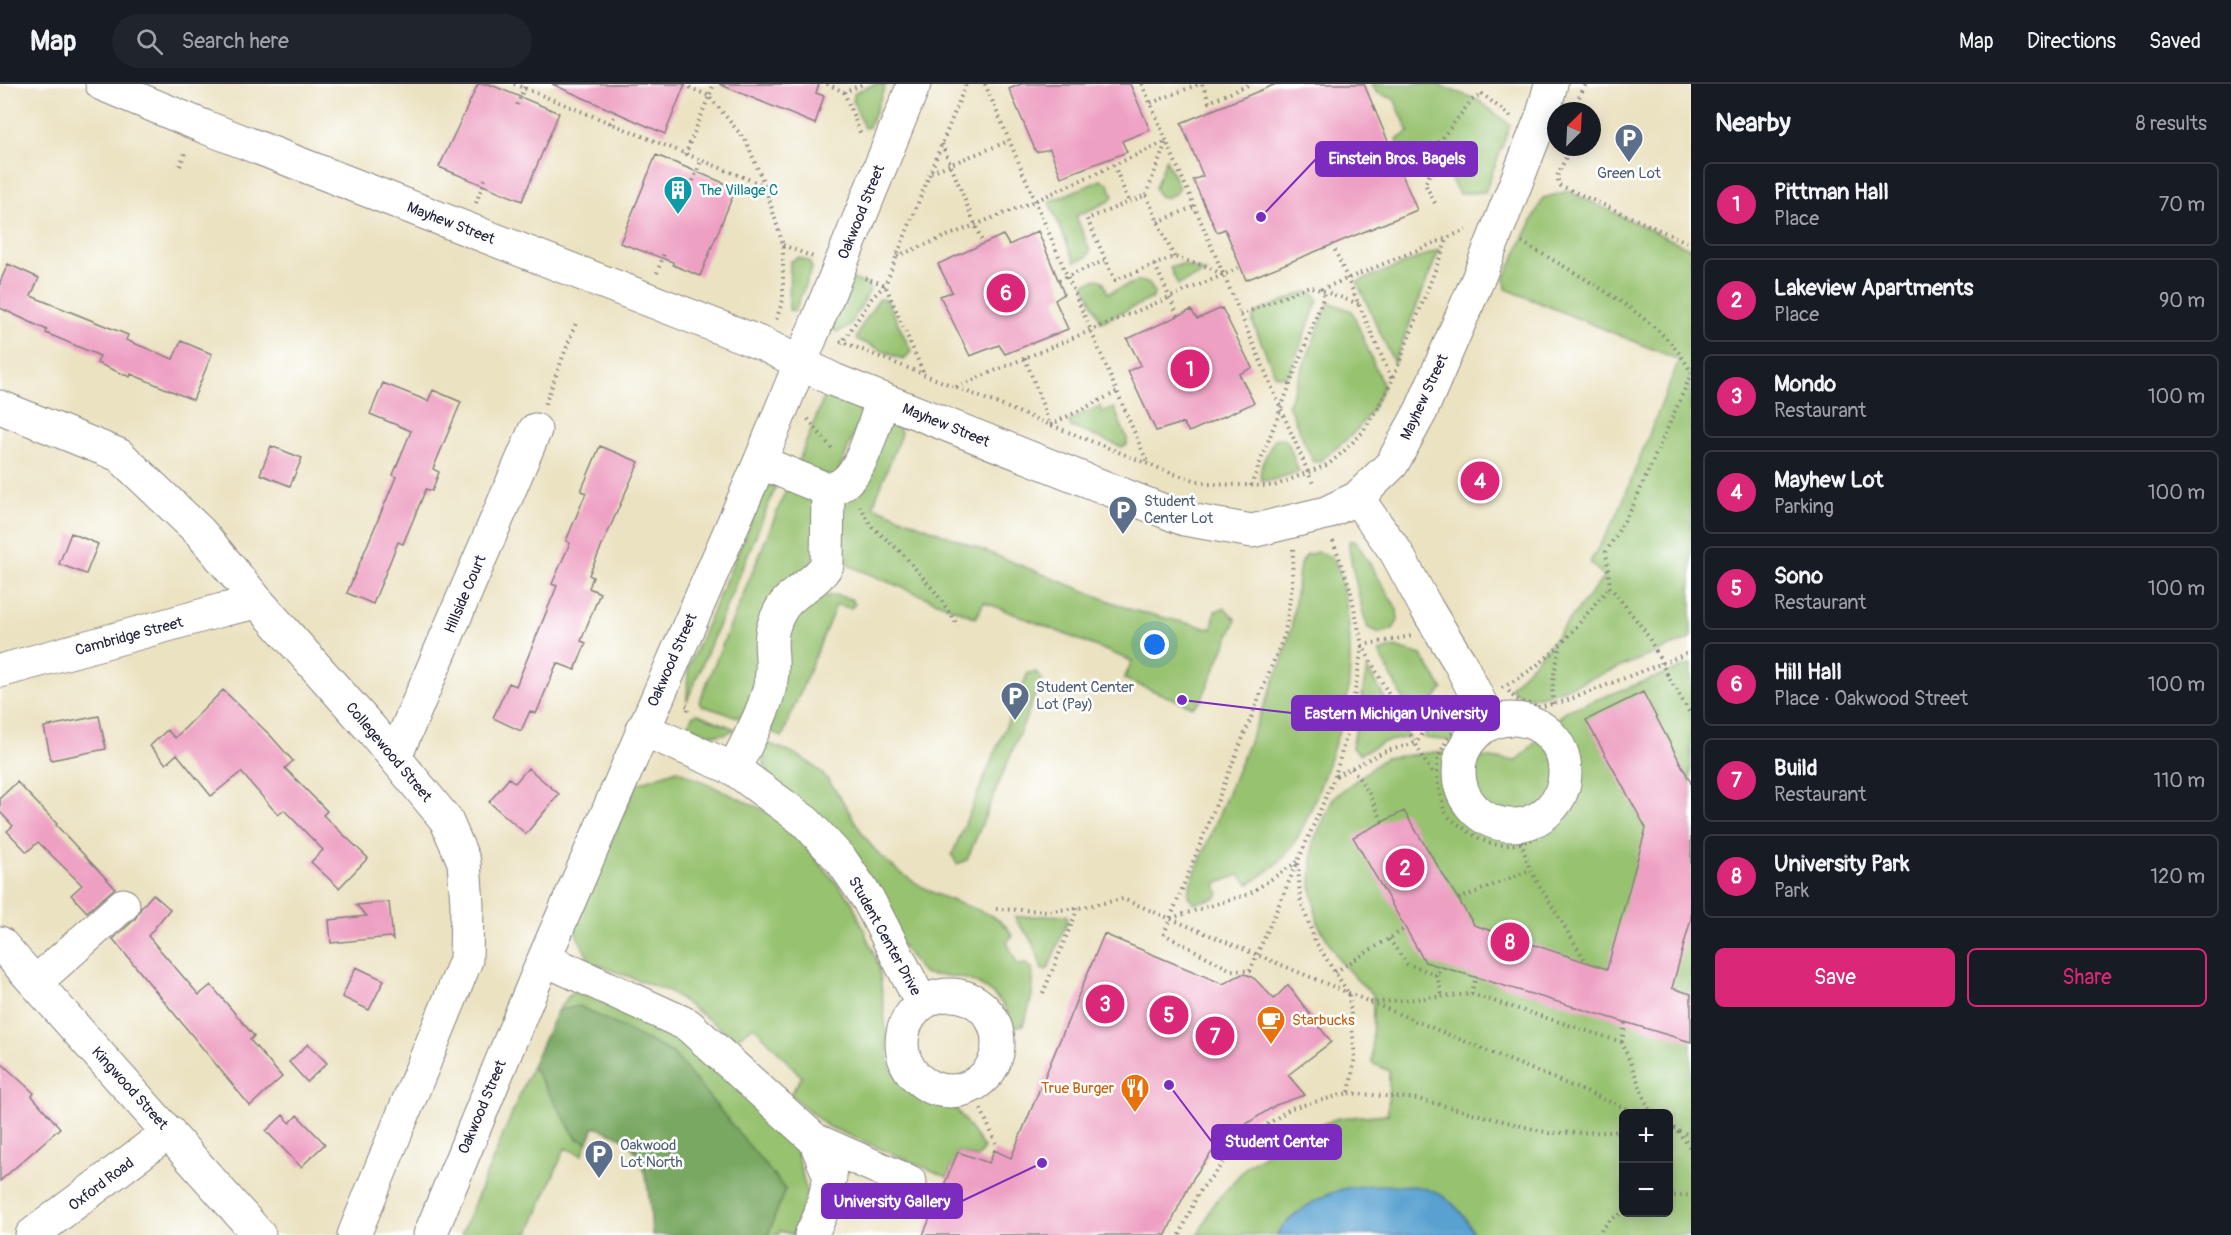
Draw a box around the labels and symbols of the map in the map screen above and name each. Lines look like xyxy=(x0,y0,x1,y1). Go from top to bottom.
north arrow xyxy=(1547,102,1601,156)
parking icon: Green Lot xyxy=(1613,122,1645,164)
callout: Einstein Bros. Bagels xyxy=(1316,142,1477,176)
text: Einstein Bros. Bagels xyxy=(1328,149,1466,169)
street label: Oakwood Street xyxy=(834,161,889,262)
place label: Green Lot xyxy=(1597,164,1662,183)
building icon: The Village C xyxy=(662,174,694,216)
place label: The Village C xyxy=(699,181,778,200)
street label: Mayhew Street xyxy=(404,198,498,249)
pin: 6 xyxy=(986,270,1026,316)
pin: 1 xyxy=(1170,346,1210,392)
street label: Mayhew Street xyxy=(1396,350,1453,443)
street label: Mayhew Street xyxy=(899,399,993,452)
pin: 4 xyxy=(1460,458,1500,504)
place label: Student Center Lot xyxy=(1144,492,1214,528)
parking icon: Student Center Lot xyxy=(1107,494,1139,536)
street label: Hillside Court xyxy=(440,551,491,636)
street label: Oakwood Street xyxy=(643,610,702,710)
street label: Cambridge Street xyxy=(73,613,186,660)
your location xyxy=(1140,630,1169,659)
place label: Student Center Lot (Pay) xyxy=(1036,678,1135,714)
parking icon: Student Center Lot (Pay) xyxy=(999,680,1031,722)
callout: Eastern Michigan University xyxy=(1292,696,1499,730)
street label: Collegewood Street xyxy=(341,699,436,807)
text: Eastern Michigan University xyxy=(1304,704,1488,724)
pin: 2 xyxy=(1386,846,1424,890)
street label: Student Center Drive xyxy=(844,873,925,1000)
pin: 8 xyxy=(1490,920,1530,964)
pin: 3 xyxy=(1086,982,1124,1026)
pin: 5 xyxy=(1150,992,1188,1038)
cafe icon: Starbucks xyxy=(1255,1004,1287,1046)
place label: Starbucks xyxy=(1292,1011,1355,1030)
pin: 7 xyxy=(1196,1014,1234,1058)
street label: Kingwood Street xyxy=(87,1043,173,1134)
street label: Oakwood Street xyxy=(454,1056,511,1157)
restaurant icon: True Burger xyxy=(1119,1072,1151,1114)
place label: True Burger xyxy=(1041,1079,1115,1098)
callout: Student Center xyxy=(1212,1125,1341,1159)
text: Student Center xyxy=(1225,1132,1330,1152)
place label: Oakwood Lot North xyxy=(620,1136,682,1172)
parking icon: Oakwood Lot North xyxy=(583,1138,615,1180)
street label: Oxford Road xyxy=(65,1154,138,1215)
callout: University Gallery xyxy=(822,1184,962,1218)
text: University Gallery xyxy=(834,1192,950,1212)

